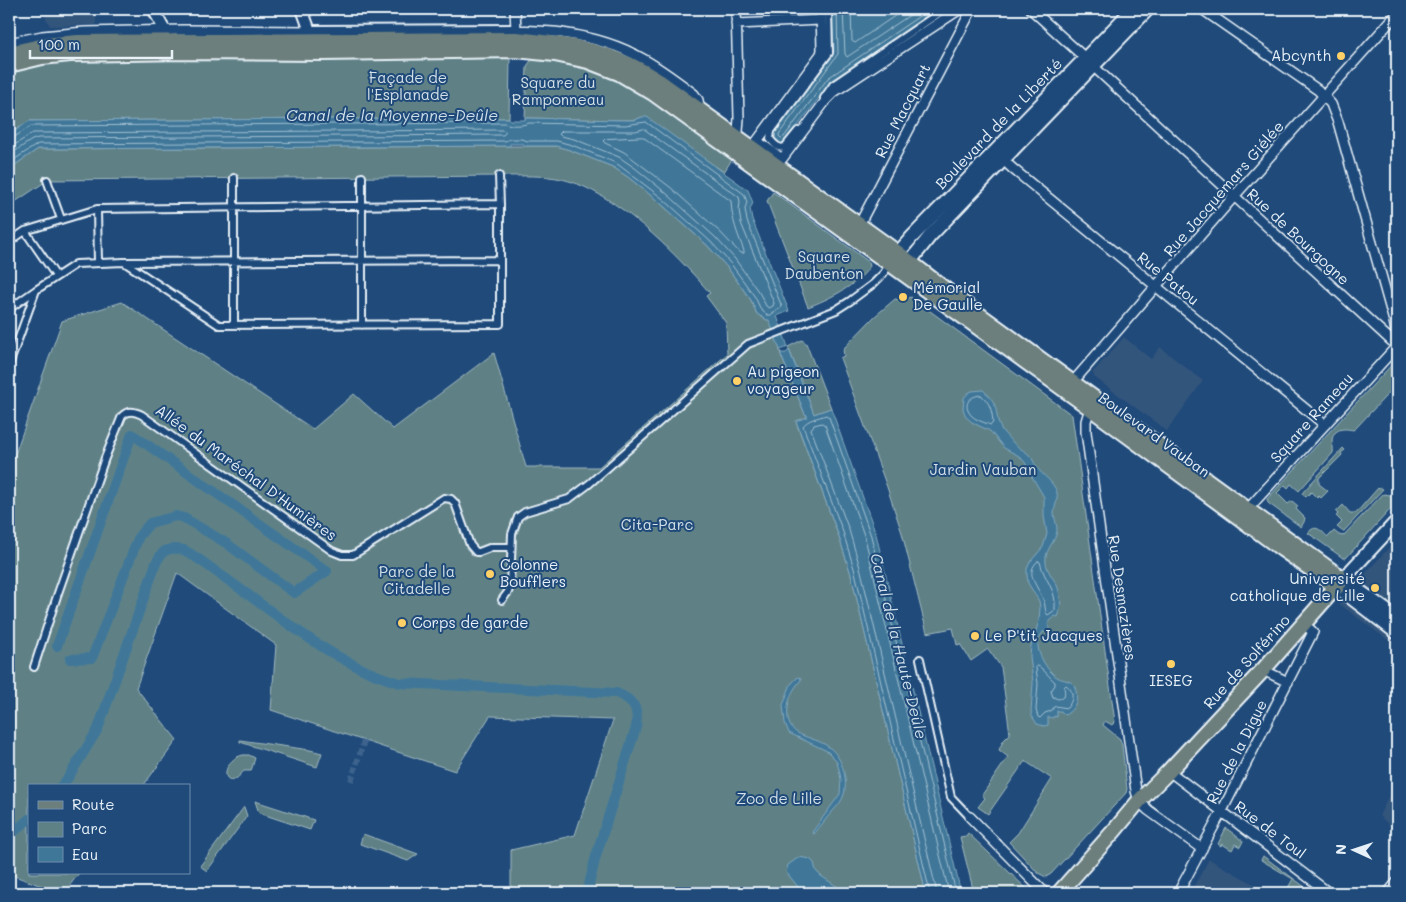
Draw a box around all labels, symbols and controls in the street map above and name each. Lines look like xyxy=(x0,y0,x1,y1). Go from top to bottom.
scale bar xyxy=(30,28,172,60)
text: 100 m xyxy=(38,34,80,54)
place label: Abcynth xyxy=(1271,45,1331,65)
marker: Abcynth xyxy=(1335,50,1347,62)
street label: Boulevard de la Liberté xyxy=(930,53,1066,193)
street label: Rue Macquart xyxy=(870,60,934,161)
park label: Façade de l'Esplanade xyxy=(367,67,449,104)
park label: Square du Ramponneau xyxy=(512,72,604,109)
water label: Canal de la Moyenne-Deûle xyxy=(286,104,498,125)
street label: Rue Jacquemars Giélée xyxy=(1159,116,1288,260)
street label: Rue de Bourgogne xyxy=(1243,183,1354,289)
park label: Square Daubenton xyxy=(785,246,863,283)
street label: Rue Patou xyxy=(1134,247,1204,309)
place label: Mémorial De Gaulle xyxy=(913,277,983,314)
marker: Mémorial De Gaulle xyxy=(897,291,909,303)
place label: Au pigeon voyageur xyxy=(747,361,819,398)
street label: Square Rameau xyxy=(1265,368,1357,467)
marker: Au pigeon voyageur xyxy=(731,375,743,387)
street label: Boulevard Vauban xyxy=(1095,387,1214,481)
street label: Allée du Maréchal D'Humières xyxy=(152,400,341,545)
park label: Jardin Vauban xyxy=(930,459,1036,479)
park label: Cita-Parc xyxy=(621,514,693,534)
street label: Rue Desmazières xyxy=(1104,534,1142,662)
water label: Canal de la Haute-Deûle xyxy=(866,551,933,741)
place label: Colonne Boufflers xyxy=(500,554,566,591)
park label: Parc de la Citadelle xyxy=(379,561,455,598)
marker: Colonne Boufflers xyxy=(484,568,496,580)
place label: Université catholique de Lille xyxy=(1230,568,1365,605)
marker: Université catholique de Lille xyxy=(1369,582,1381,594)
street label: Rue de Solférino xyxy=(1199,610,1294,713)
place label: Corps de garde xyxy=(412,612,528,632)
marker: Corps de garde xyxy=(396,617,408,629)
place label: Le P'tit Jacques xyxy=(985,625,1103,645)
marker: Le P'tit Jacques xyxy=(969,630,981,642)
marker: IESEG xyxy=(1165,658,1177,670)
place label: IESEG xyxy=(1149,670,1193,690)
street label: Rue de la Digue xyxy=(1201,696,1271,807)
legend xyxy=(28,784,190,874)
park label: Zoo de Lille xyxy=(736,788,822,808)
text: Route xyxy=(72,794,115,814)
street label: Rue de Toul xyxy=(1231,796,1310,863)
text: Parc xyxy=(72,818,107,838)
north arrow xyxy=(1328,824,1378,874)
text: N xyxy=(1331,843,1350,855)
text: Eau xyxy=(72,844,98,864)

